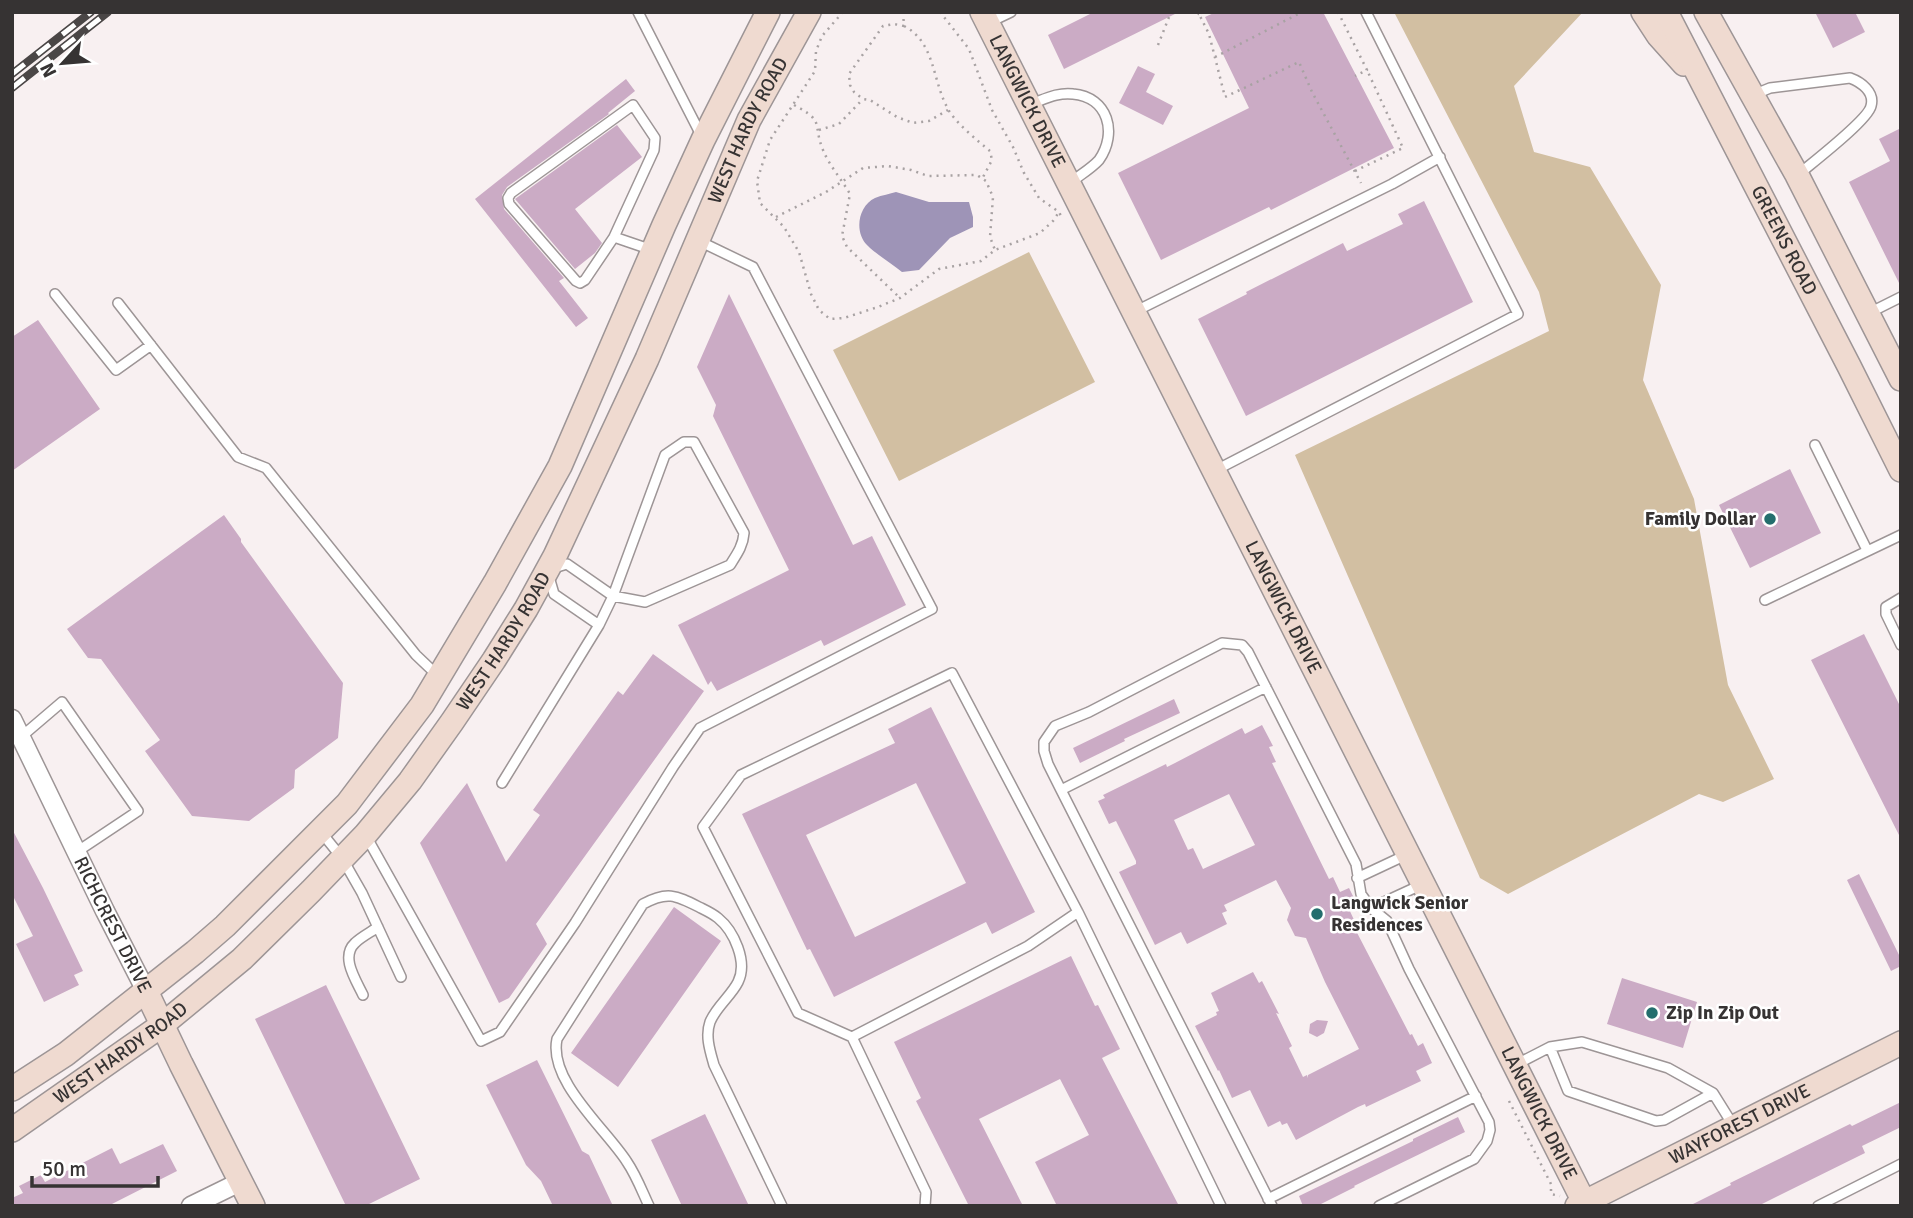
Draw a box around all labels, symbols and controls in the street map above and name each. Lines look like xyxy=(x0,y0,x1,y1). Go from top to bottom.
north arrow xyxy=(28,28,98,98)
street label: LANGWICK DRIVE xyxy=(983,31,1071,172)
street label: WEST HARDY ROAD xyxy=(703,53,793,207)
text: N xyxy=(35,59,62,81)
street label: GREENS ROAD xyxy=(1746,181,1822,299)
place label: Family Dollar xyxy=(1645,507,1756,531)
marker: Family Dollar xyxy=(1762,511,1778,527)
street label: LANGWICK DRIVE xyxy=(1239,537,1327,678)
street label: WEST HARDY ROAD xyxy=(451,568,556,715)
street label: RICHCREST DRIVE xyxy=(68,853,157,997)
place label: Langwick Senior Residences xyxy=(1331,891,1469,937)
marker: Langwick Senior Residences xyxy=(1309,906,1325,922)
street label: WEST HARDY ROAD xyxy=(49,997,193,1109)
place label: Zip In Zip Out xyxy=(1666,1001,1779,1025)
marker: Zip In Zip Out xyxy=(1644,1005,1660,1021)
street label: LANGWICK DRIVE xyxy=(1495,1042,1583,1184)
street label: WAYFOREST DRIVE xyxy=(1665,1079,1814,1170)
scale bar xyxy=(32,1144,158,1188)
text: 50 m xyxy=(42,1156,86,1182)

